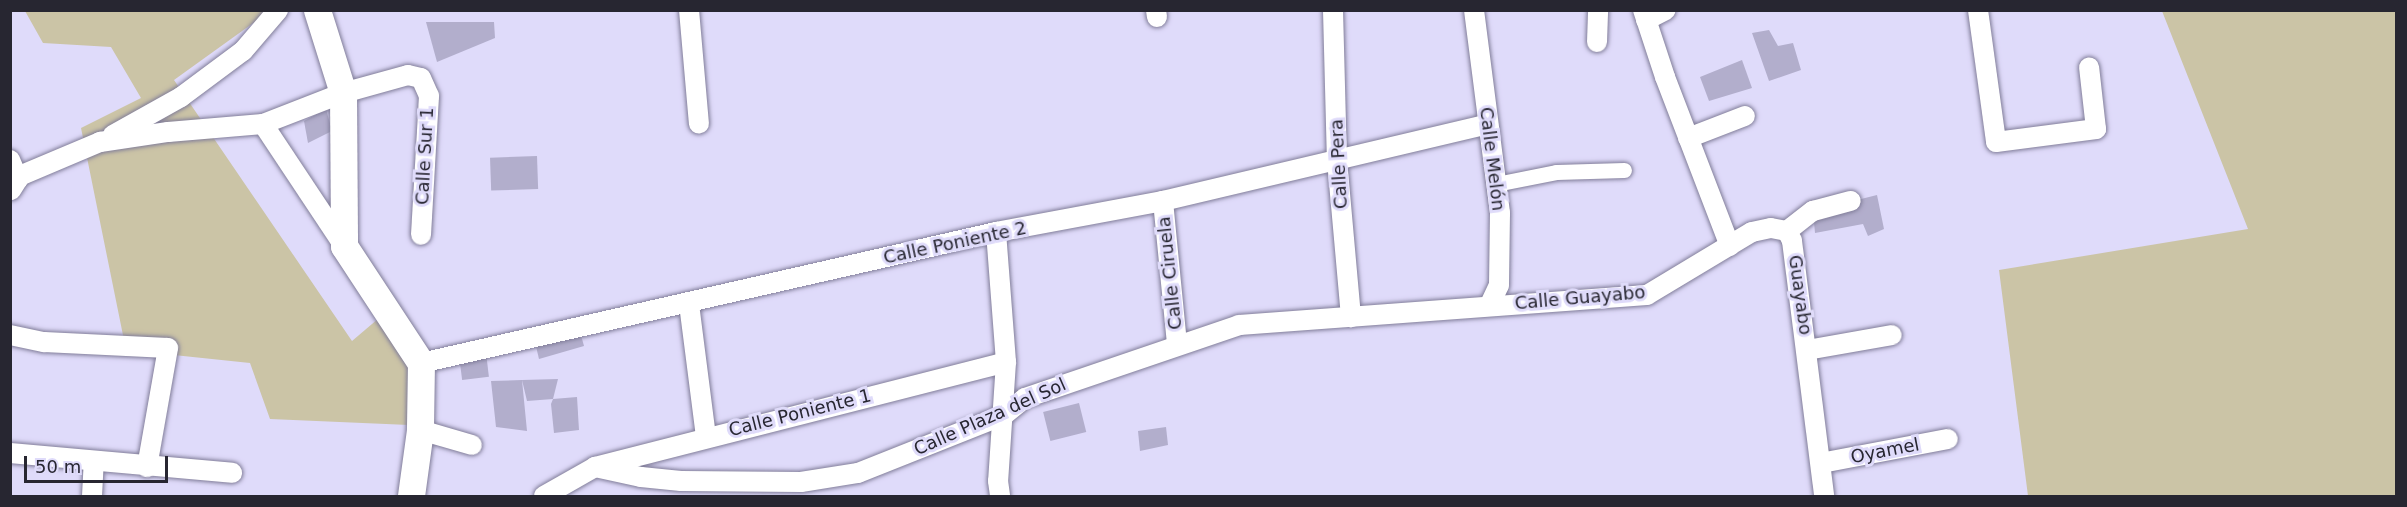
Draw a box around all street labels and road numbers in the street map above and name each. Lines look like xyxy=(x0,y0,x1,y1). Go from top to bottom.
street label: Calle Melón xyxy=(1475,106,1509,212)
street label: Calle Sur 1 xyxy=(412,107,438,205)
street label: Calle Pera xyxy=(1326,118,1352,210)
street label: Calle Ciruela xyxy=(1153,215,1187,331)
street label: Calle Poniente 2 xyxy=(881,217,1029,269)
street label: Guayabo xyxy=(1784,254,1816,336)
street label: Calle Guayabo xyxy=(1514,282,1646,314)
street label: Calle Plaza del Sol xyxy=(911,374,1069,460)
street label: Calle Poniente 1 xyxy=(727,385,873,441)
street label: Oyamel xyxy=(1849,434,1921,468)

